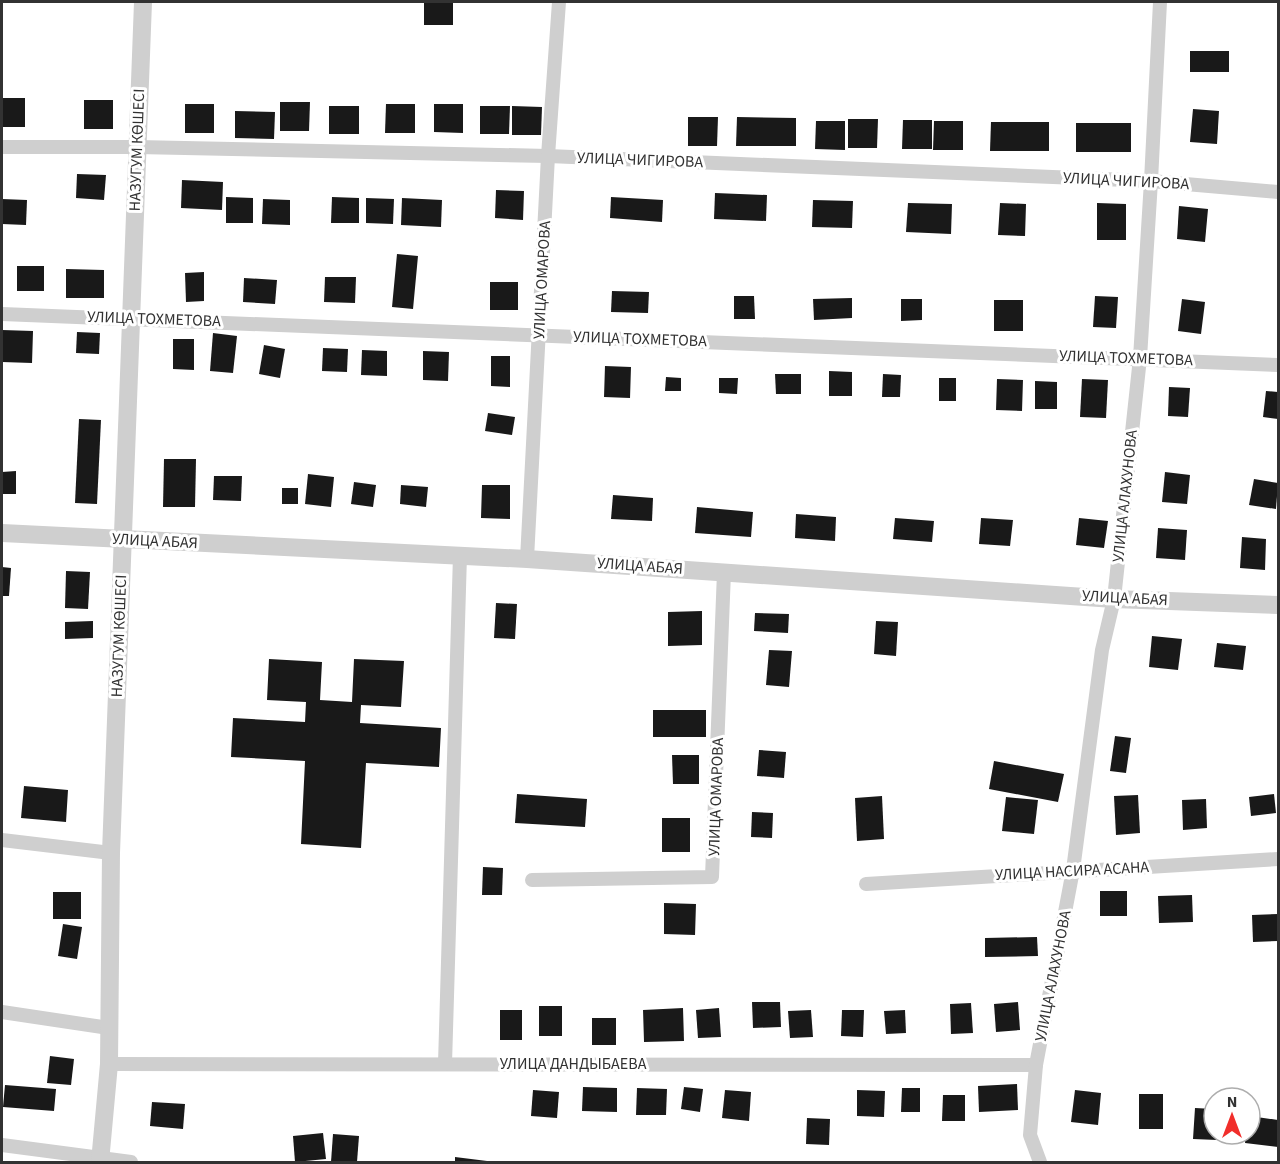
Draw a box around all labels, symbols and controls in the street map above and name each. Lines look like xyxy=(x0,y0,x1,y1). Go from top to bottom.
street label: НАЗУГУМ КӨШЕСІ xyxy=(124,88,150,212)
street label: УЛИЦА ЧИГИРОВА xyxy=(576,147,704,173)
street label: УЛИЦА ЧИГИРОВА xyxy=(1062,167,1190,195)
street label: УЛИЦА ОМАРОВА xyxy=(528,220,556,340)
street label: УЛИЦА ТОХМЕТОВА xyxy=(87,306,222,332)
street label: УЛИЦА ТОХМЕТОВА xyxy=(573,326,708,352)
street label: УЛИЦА ТОХМЕТОВА xyxy=(1059,345,1194,371)
street label: УЛИЦА АЛАХУНОВА xyxy=(1107,428,1143,563)
street label: УЛИЦА АБАЯ xyxy=(111,528,199,554)
street label: УЛИЦА АБАЯ xyxy=(596,552,684,580)
street label: НАЗУГУМ КӨШЕСІ xyxy=(106,574,132,698)
street label: УЛИЦА АБАЯ xyxy=(1081,585,1169,611)
street label: УЛИЦА ОМАРОВА xyxy=(703,737,729,857)
street label: УЛИЦА НАСИРА АСАНА xyxy=(994,856,1150,886)
street label: УЛИЦА АЛАХУНОВА xyxy=(1029,908,1077,1044)
street label: УЛИЦА ДАНДЫБАЕВА xyxy=(500,1053,647,1075)
north arrow xyxy=(1202,1086,1262,1146)
text: N xyxy=(1227,1091,1237,1113)

